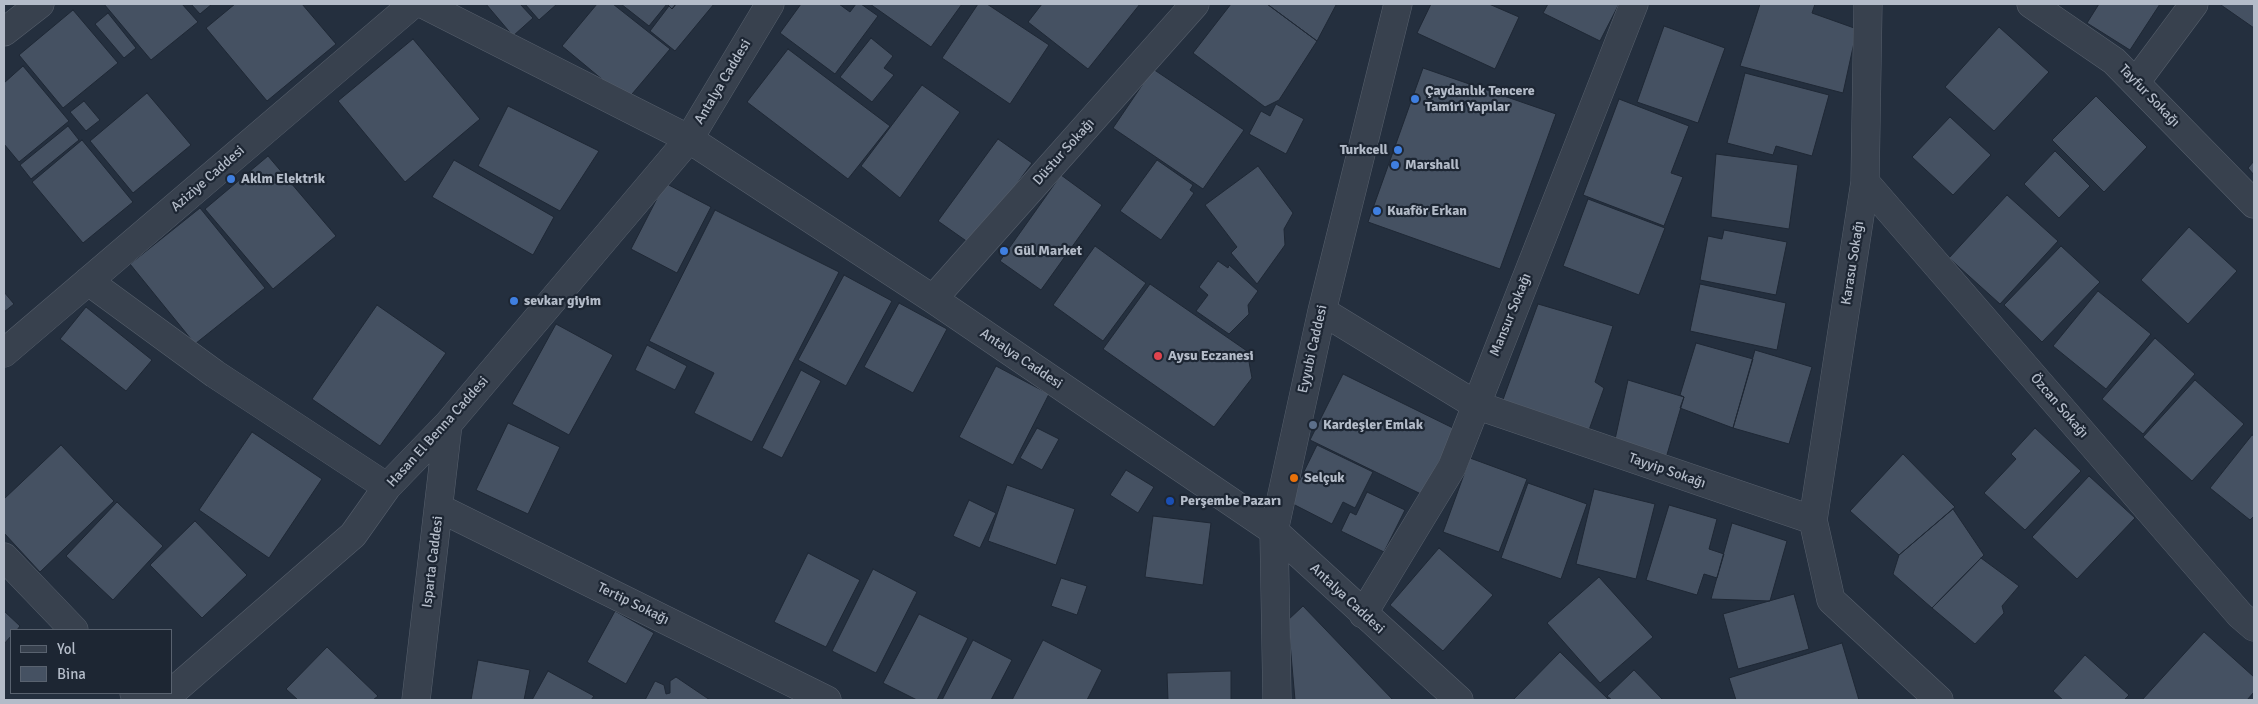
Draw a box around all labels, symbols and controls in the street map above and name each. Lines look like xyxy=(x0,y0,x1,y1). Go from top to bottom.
street label: Antalya Caddesi xyxy=(691,37,755,127)
street label: Tayfur Sokağı xyxy=(2115,61,2183,131)
place label: Çaydanlık Tencere Tamiri Yapılar xyxy=(1425,83,1535,115)
marker: Çaydanlık Tencere Tamiri Yapılar xyxy=(1409,93,1421,105)
street label: Düstur Sokağı xyxy=(1030,115,1098,189)
street label: Aziziye Caddesi xyxy=(168,142,248,216)
place label: Turkcell xyxy=(1340,142,1388,158)
marker: Turkcell xyxy=(1392,144,1404,156)
place label: Marshall xyxy=(1405,157,1459,173)
marker: Marshall xyxy=(1389,159,1401,171)
place label: Aklm Elektrik xyxy=(241,171,325,187)
marker: Aklm Elektrik xyxy=(225,173,237,185)
place label: Kuaför Erkan xyxy=(1387,203,1467,219)
marker: Kuaför Erkan xyxy=(1371,205,1383,217)
street label: Karasu Sokağı xyxy=(1838,220,1868,306)
place label: Gül Market xyxy=(1014,243,1082,259)
marker: Gül Market xyxy=(998,245,1010,257)
street label: Mansur Sokağı xyxy=(1487,271,1535,359)
place label: sevkar giyim xyxy=(524,293,601,309)
marker: sevkar giyim xyxy=(508,295,520,307)
street label: Eyyubi Caddesi xyxy=(1295,303,1331,395)
street label: Antalya Caddesi xyxy=(977,325,1065,393)
place label: Aysu Eczanesi xyxy=(1168,348,1254,364)
marker: Aysu Eczanesi xyxy=(1152,350,1164,362)
street label: Özcan Sokağı xyxy=(2026,370,2092,442)
street label: Hasan El Benna Caddesi xyxy=(384,373,492,491)
place label: Kardeşler Emlak xyxy=(1323,417,1423,433)
marker: Kardeşler Emlak xyxy=(1307,419,1319,431)
street label: Tayyip Sokağı xyxy=(1626,450,1708,492)
place label: Selçuk xyxy=(1304,470,1345,486)
marker: Selçuk xyxy=(1288,472,1300,484)
place label: Perşembe Pazarı xyxy=(1180,493,1281,509)
marker: Perşembe Pazarı xyxy=(1164,495,1176,507)
street label: Isparta Caddesi xyxy=(419,515,447,609)
street label: Antalya Caddesi xyxy=(1306,560,1388,638)
street label: Tertip Sokağı xyxy=(594,579,672,629)
legend xyxy=(10,629,172,694)
text: Yol xyxy=(57,640,76,658)
text: Bina xyxy=(57,665,86,683)

